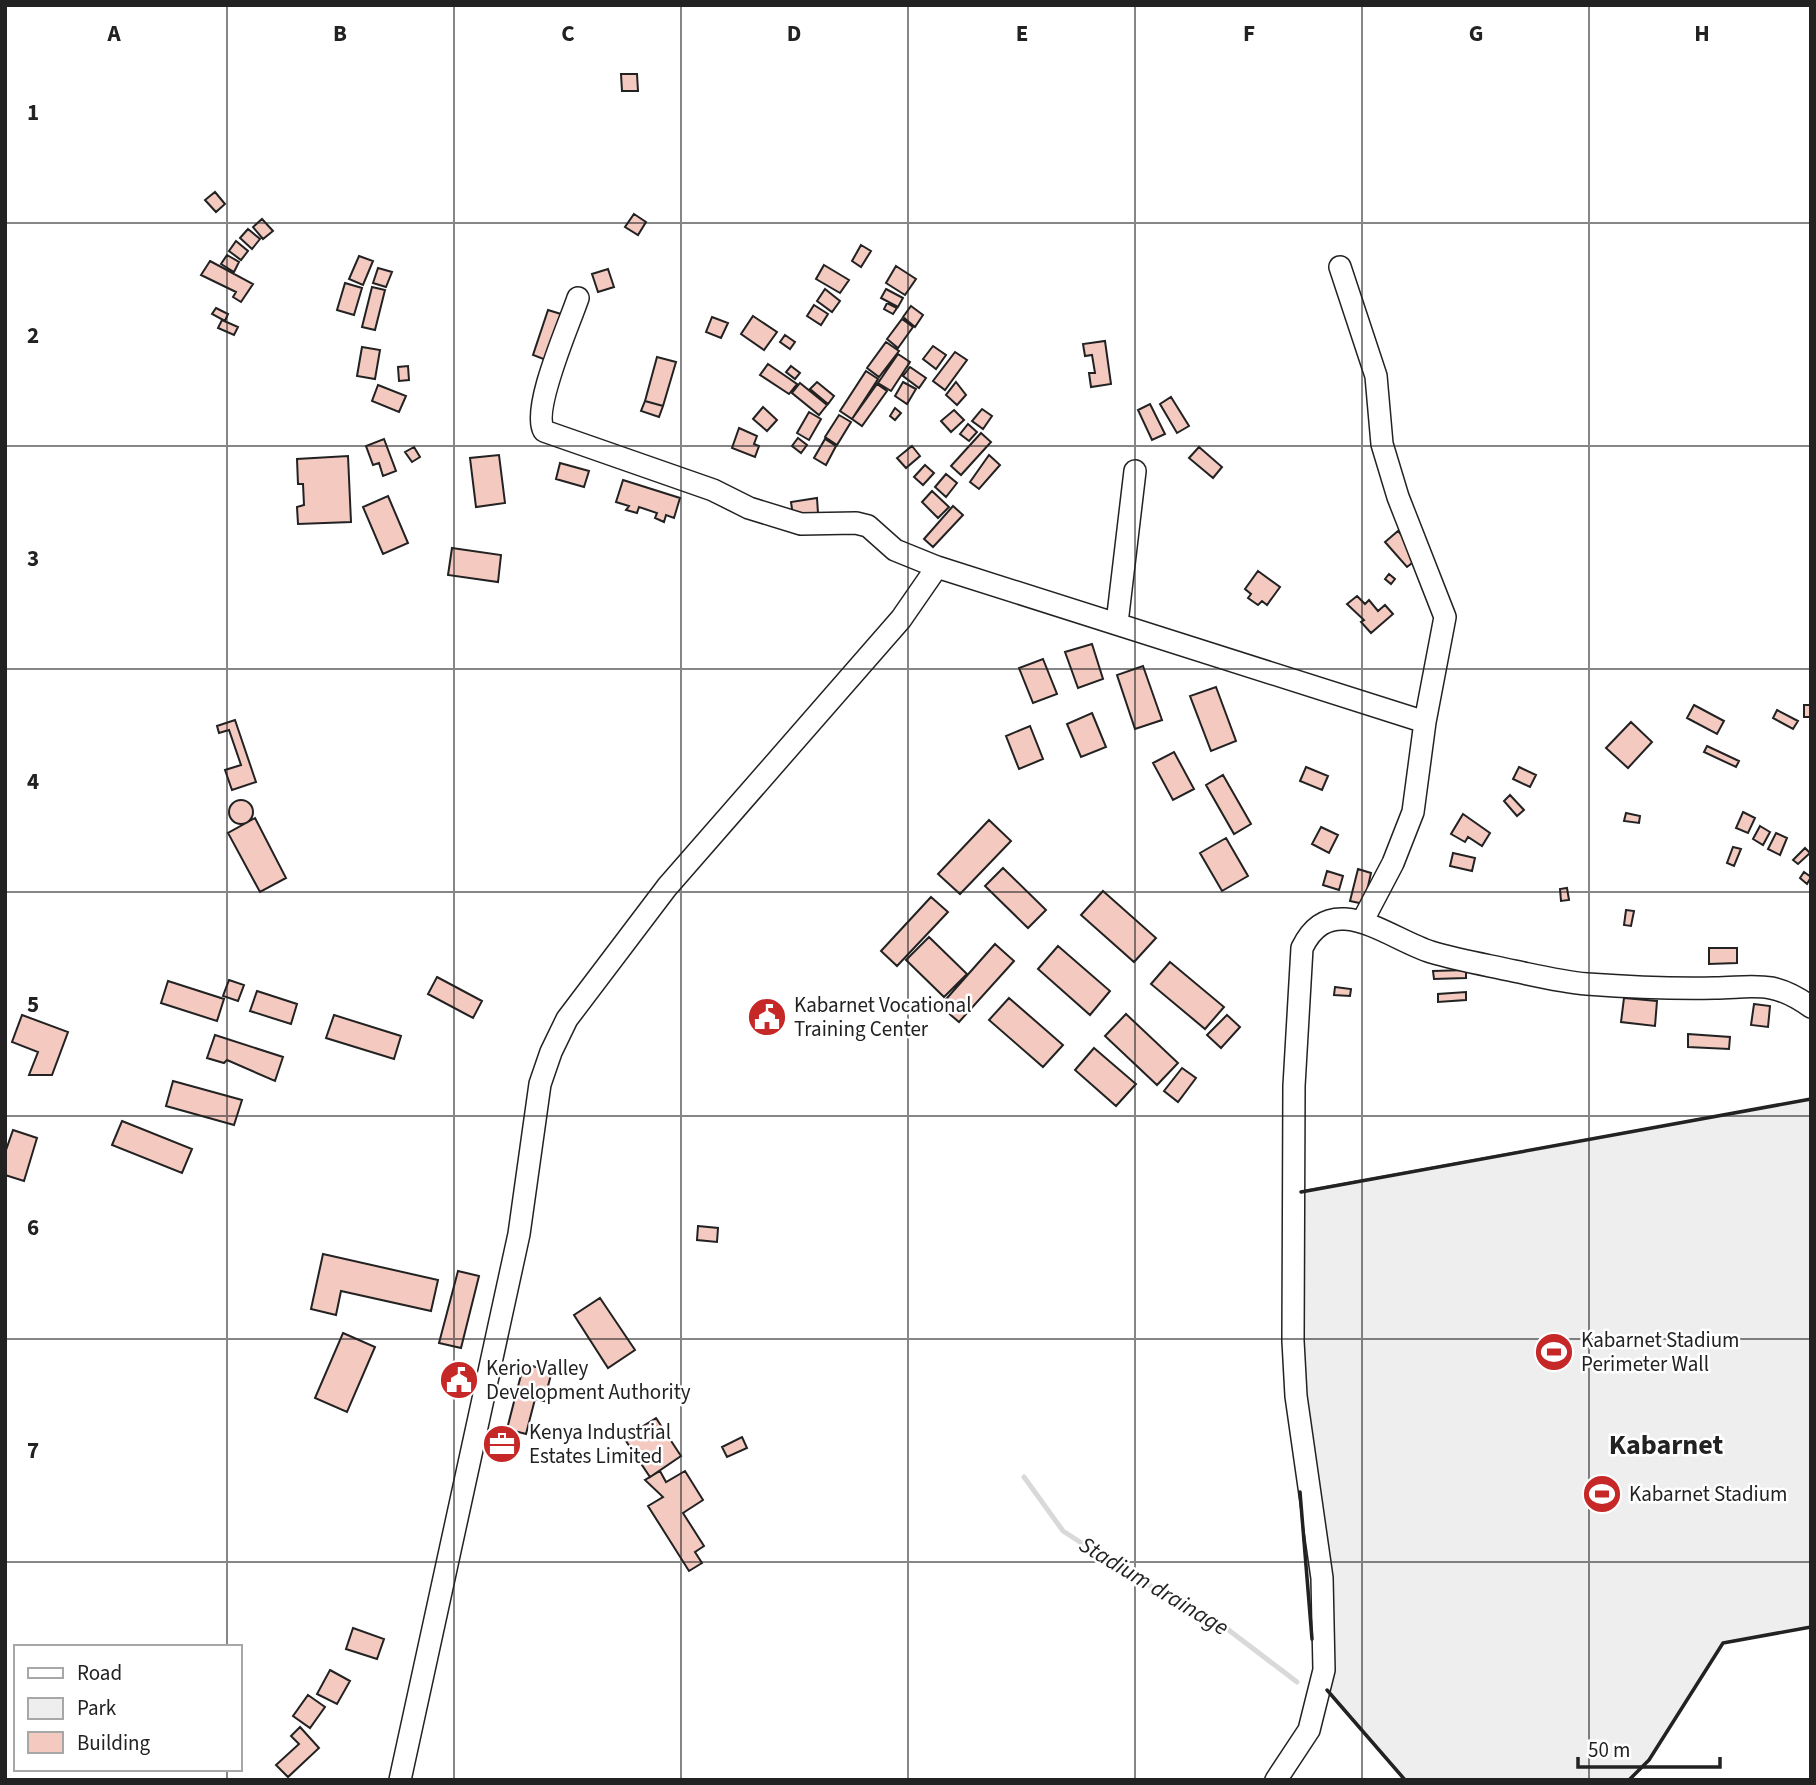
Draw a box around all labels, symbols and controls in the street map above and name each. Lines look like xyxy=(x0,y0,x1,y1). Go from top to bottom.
text: A xyxy=(106,17,121,50)
text: B xyxy=(333,17,347,50)
text: C xyxy=(561,17,575,50)
text: D xyxy=(787,17,801,50)
text: E xyxy=(1016,17,1028,50)
text: F xyxy=(1243,17,1255,50)
text: G xyxy=(1469,17,1483,50)
text: H xyxy=(1694,17,1710,50)
text: 1 xyxy=(27,96,39,129)
text: 2 xyxy=(27,319,39,352)
text: 3 xyxy=(27,542,39,575)
text: 4 xyxy=(27,765,39,798)
text: 5 xyxy=(27,988,39,1021)
place label: Kabarnet Vocational Training Center xyxy=(794,990,972,1044)
public building icon: Kabarnet Vocational Training Center xyxy=(746,996,788,1038)
text: 6 xyxy=(27,1211,39,1244)
place label: Kabarnet Stadium Perimeter Wall xyxy=(1581,1325,1740,1379)
sports icon: Kabarnet Stadium Perimeter Wall xyxy=(1533,1331,1575,1373)
place label: Kerio Valley Development Authority xyxy=(486,1353,691,1407)
public building icon: Kerio Valley Development Authority xyxy=(438,1359,480,1401)
place label: Kenya Industrial Estates Limited xyxy=(529,1417,671,1471)
office icon: Kenya Industrial Estates Limited xyxy=(481,1423,523,1465)
district label: Kabarnet xyxy=(1609,1425,1724,1465)
text: 7 xyxy=(27,1434,39,1467)
sports icon: Kabarnet Stadium xyxy=(1581,1473,1623,1515)
place label: Kabarnet Stadium xyxy=(1629,1479,1788,1509)
water label: Stadium drainage xyxy=(1073,1528,1235,1644)
legend xyxy=(14,1645,242,1771)
text: Road xyxy=(77,1658,122,1688)
text: Park xyxy=(77,1693,117,1723)
scale bar xyxy=(1578,1726,1720,1770)
text: Building xyxy=(77,1728,151,1758)
text: 50 m xyxy=(1588,1735,1630,1765)

